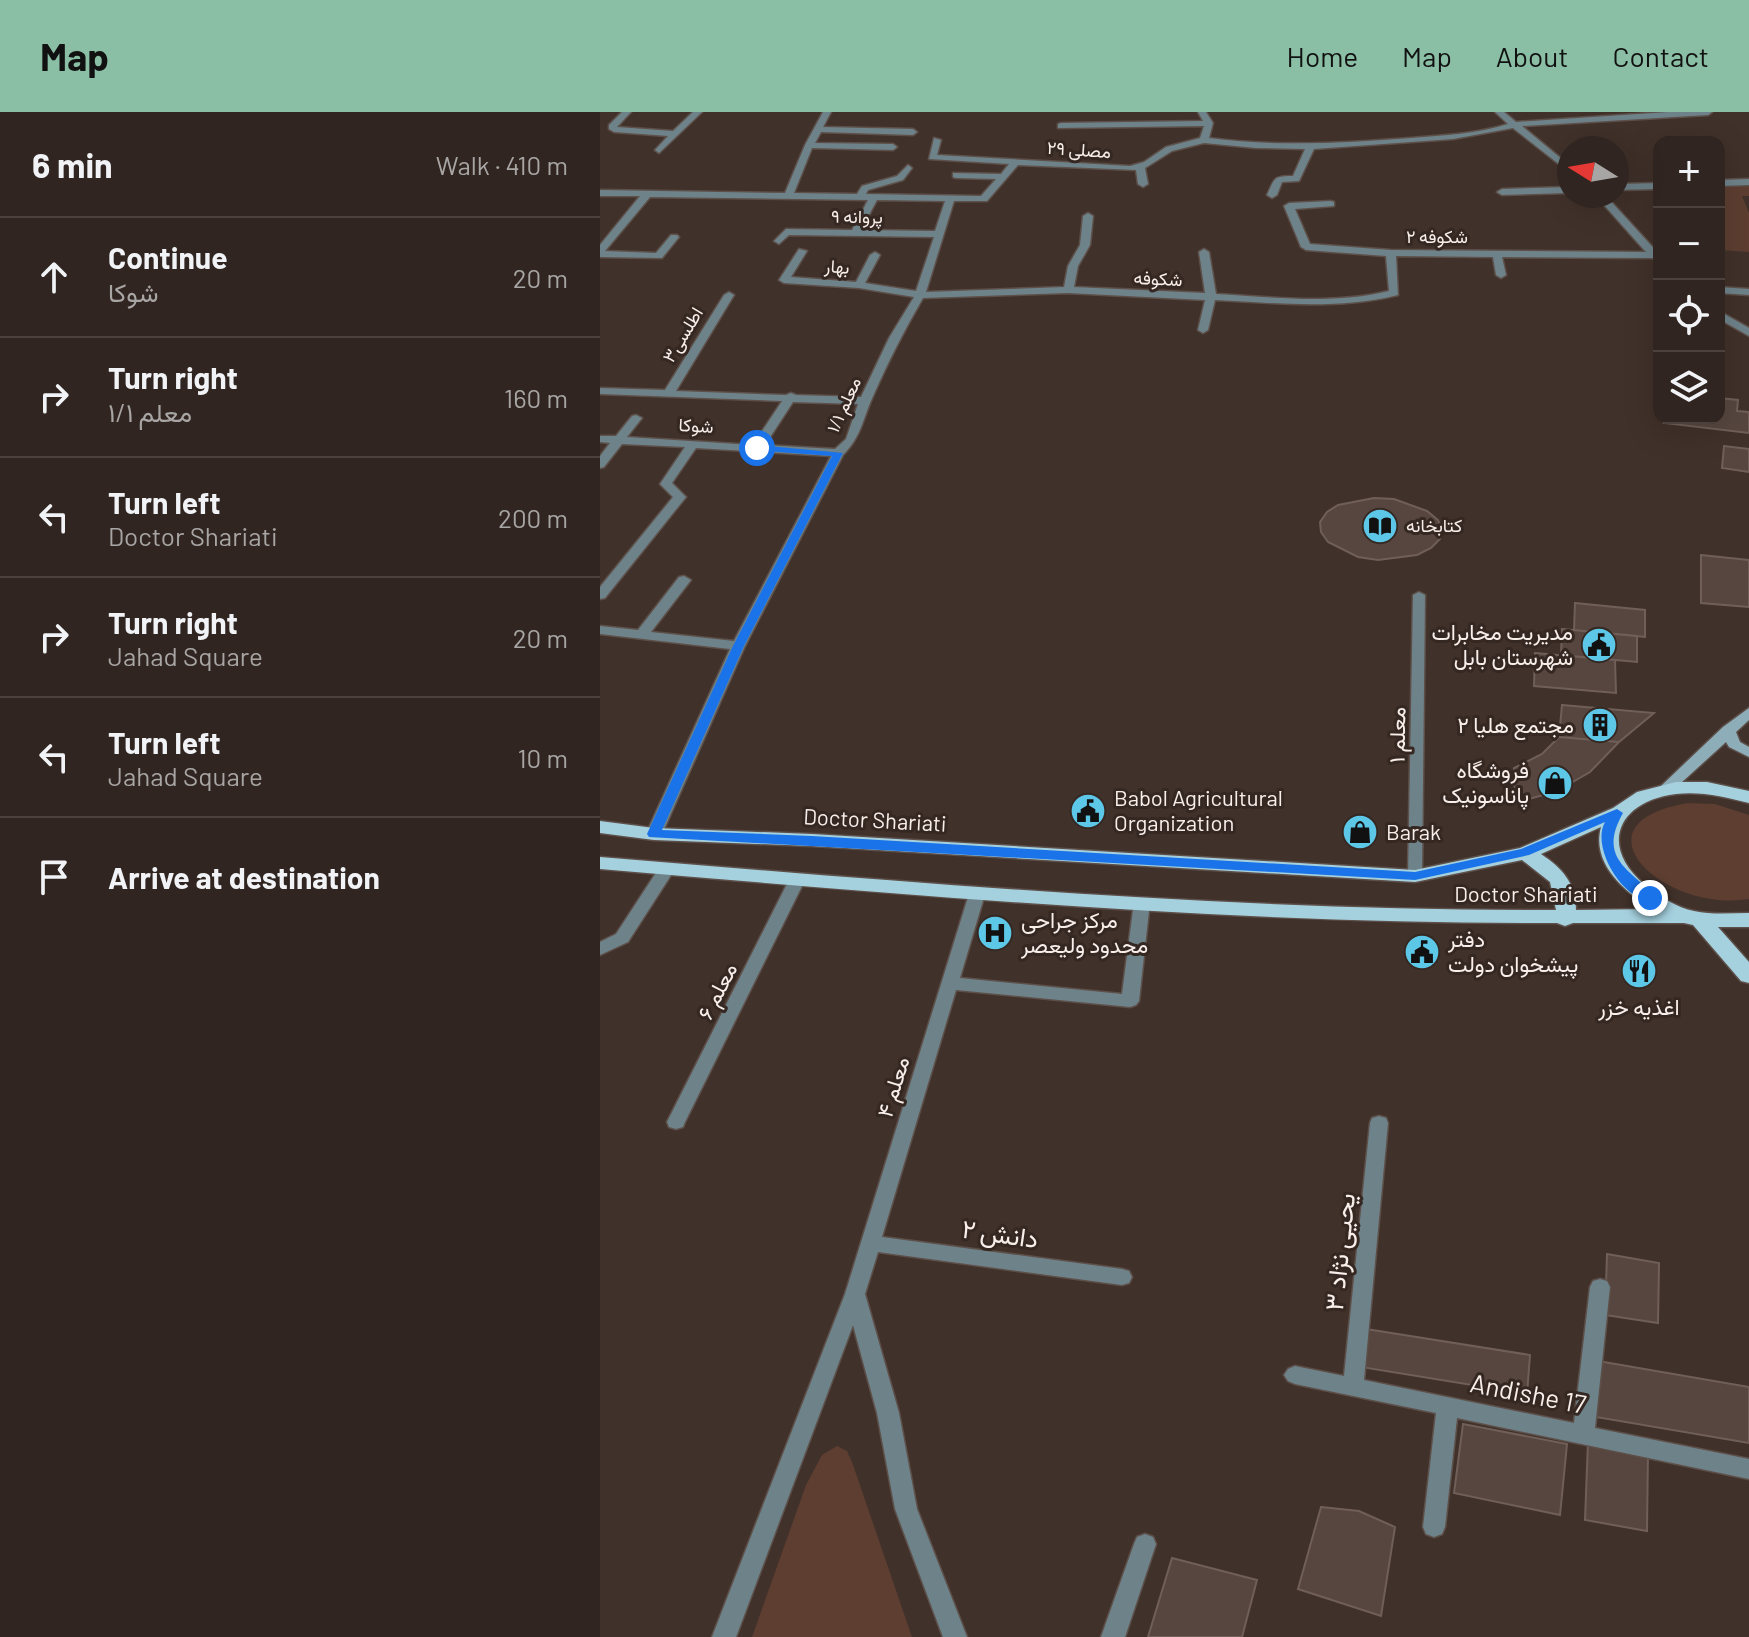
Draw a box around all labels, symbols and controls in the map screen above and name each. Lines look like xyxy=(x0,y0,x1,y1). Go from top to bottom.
text: Map xyxy=(40,33,109,79)
text: Home xyxy=(1287,39,1358,73)
text: Map xyxy=(1402,39,1452,73)
text: About xyxy=(1496,39,1568,73)
text: Contact xyxy=(1612,39,1709,73)
street label: مصلی ۲۹ xyxy=(1046,136,1112,163)
north arrow xyxy=(1557,136,1629,208)
map controls xyxy=(1653,136,1725,424)
button: + xyxy=(1653,136,1725,208)
text: 6 min xyxy=(32,144,113,185)
text: Walk · 410 m xyxy=(436,149,568,180)
street label: پروانه ۹ xyxy=(831,205,883,229)
button: − xyxy=(1653,208,1725,280)
street label: شکوفه ۲ xyxy=(1406,225,1468,248)
text: Continue xyxy=(108,239,228,275)
street label: بهار xyxy=(823,254,850,279)
icon: ahead xyxy=(32,255,76,299)
text: 20 m xyxy=(513,262,568,293)
street label: شکوفه xyxy=(1133,266,1183,291)
text: شوکا xyxy=(108,276,158,307)
button: locate xyxy=(1653,280,1725,352)
street label: اطلسی۳ xyxy=(657,303,708,367)
button: layers xyxy=(1653,352,1725,424)
text: Turn right xyxy=(108,359,238,395)
street label: معلم ۱/۱ xyxy=(821,374,867,436)
icon: right xyxy=(32,375,76,419)
text: 160 m xyxy=(504,382,568,413)
text: معلم ۱/۱ xyxy=(108,396,192,427)
street label: شوکا xyxy=(678,413,714,438)
route start xyxy=(739,430,775,466)
text: Turn left xyxy=(108,484,221,520)
icon: left xyxy=(32,495,76,539)
text: 200 m xyxy=(498,502,568,533)
library icon: کتابخانه xyxy=(1361,507,1399,545)
place label: کتابخانه xyxy=(1406,514,1462,536)
text: Doctor Shariati xyxy=(108,520,278,551)
text: Turn right xyxy=(108,604,238,640)
icon: right xyxy=(32,615,76,659)
place label: مدیریت مخابرات شهرستان بابل xyxy=(1431,618,1573,671)
text: 20 m xyxy=(513,622,568,653)
public building icon: مدیریت مخابرات شهرستان بابل xyxy=(1580,626,1618,664)
text: Jahad Square xyxy=(108,640,263,671)
building icon: مجتمع هلیا ۲ xyxy=(1581,706,1619,744)
street label: معلم ۱ xyxy=(1383,707,1412,763)
place label: مجتمع هلیا ۲ xyxy=(1457,711,1574,740)
text: Turn left xyxy=(108,724,221,760)
icon: left xyxy=(32,735,76,779)
text: 10 m xyxy=(518,742,568,773)
place label: فروشگاه پاناسونیک xyxy=(1442,756,1529,810)
text: Jahad Square xyxy=(108,760,263,791)
shop icon: فروشگاه پاناسونیک xyxy=(1536,764,1574,802)
place label: Babol Agricultural Organization xyxy=(1114,784,1283,835)
public building icon: Babol Agricultural Organization xyxy=(1069,792,1107,830)
street label: Doctor Shariati xyxy=(803,802,947,836)
shop icon: Barak xyxy=(1341,813,1379,851)
place label: Barak xyxy=(1386,818,1441,844)
icon: arrive xyxy=(32,855,76,899)
text: Arrive at destination xyxy=(108,859,380,895)
street label: Doctor Shariati xyxy=(1454,880,1598,906)
route end xyxy=(1632,880,1668,916)
place label: مرکز جراحی محدود ولیعصر xyxy=(1020,906,1148,959)
hospital icon: مرکز جراحی محدود ولیعصر xyxy=(976,914,1014,952)
place label: دفتر پیشخوان دولت xyxy=(1447,925,1578,979)
public building icon: دفتر پیشخوان دولت xyxy=(1403,933,1441,971)
restaurant icon: اغذیه خزر xyxy=(1620,952,1658,990)
street label: معلم ۶ xyxy=(691,958,744,1025)
place label: اغذیه خزر xyxy=(1597,993,1680,1021)
street label: معلم ۴ xyxy=(871,1053,916,1121)
street label: یحیی نژاد ۳ xyxy=(1317,1191,1362,1312)
street label: دانش ۲ xyxy=(960,1212,1040,1255)
street label: Andishe 17 xyxy=(1468,1366,1589,1419)

